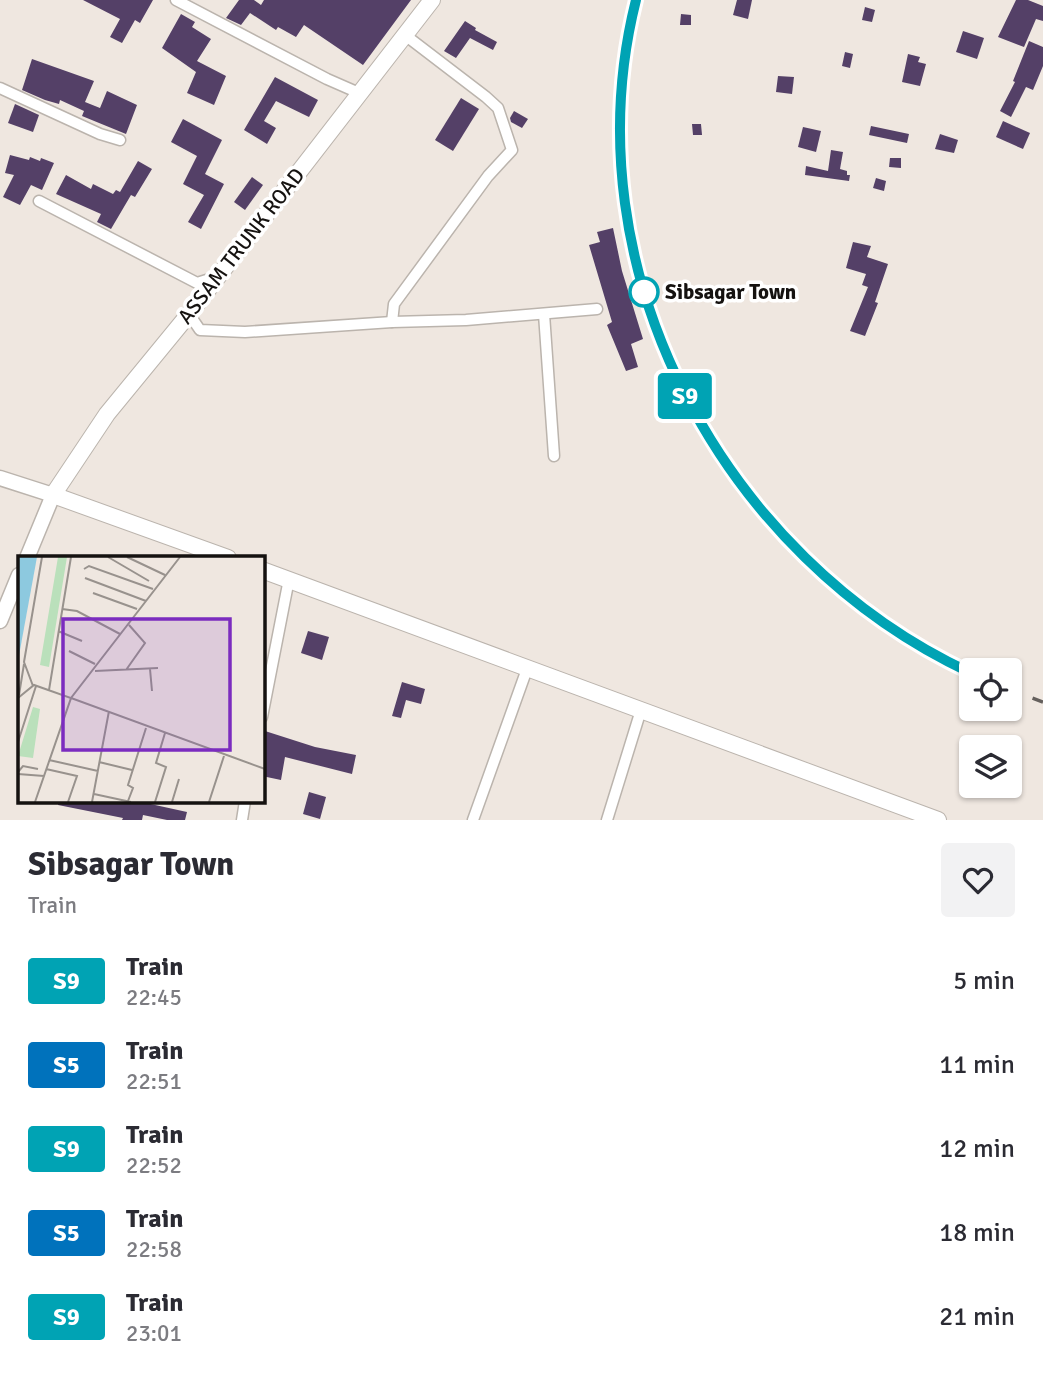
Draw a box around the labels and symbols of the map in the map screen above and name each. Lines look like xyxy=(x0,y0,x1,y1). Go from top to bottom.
street label: ASSAM TRUNK ROAD xyxy=(172,163,310,329)
marker: Sibsagar Town xyxy=(629,277,659,307)
place label: Sibsagar Town xyxy=(665,279,796,305)
line badge: S9 xyxy=(654,373,716,419)
inset map xyxy=(18,556,264,802)

